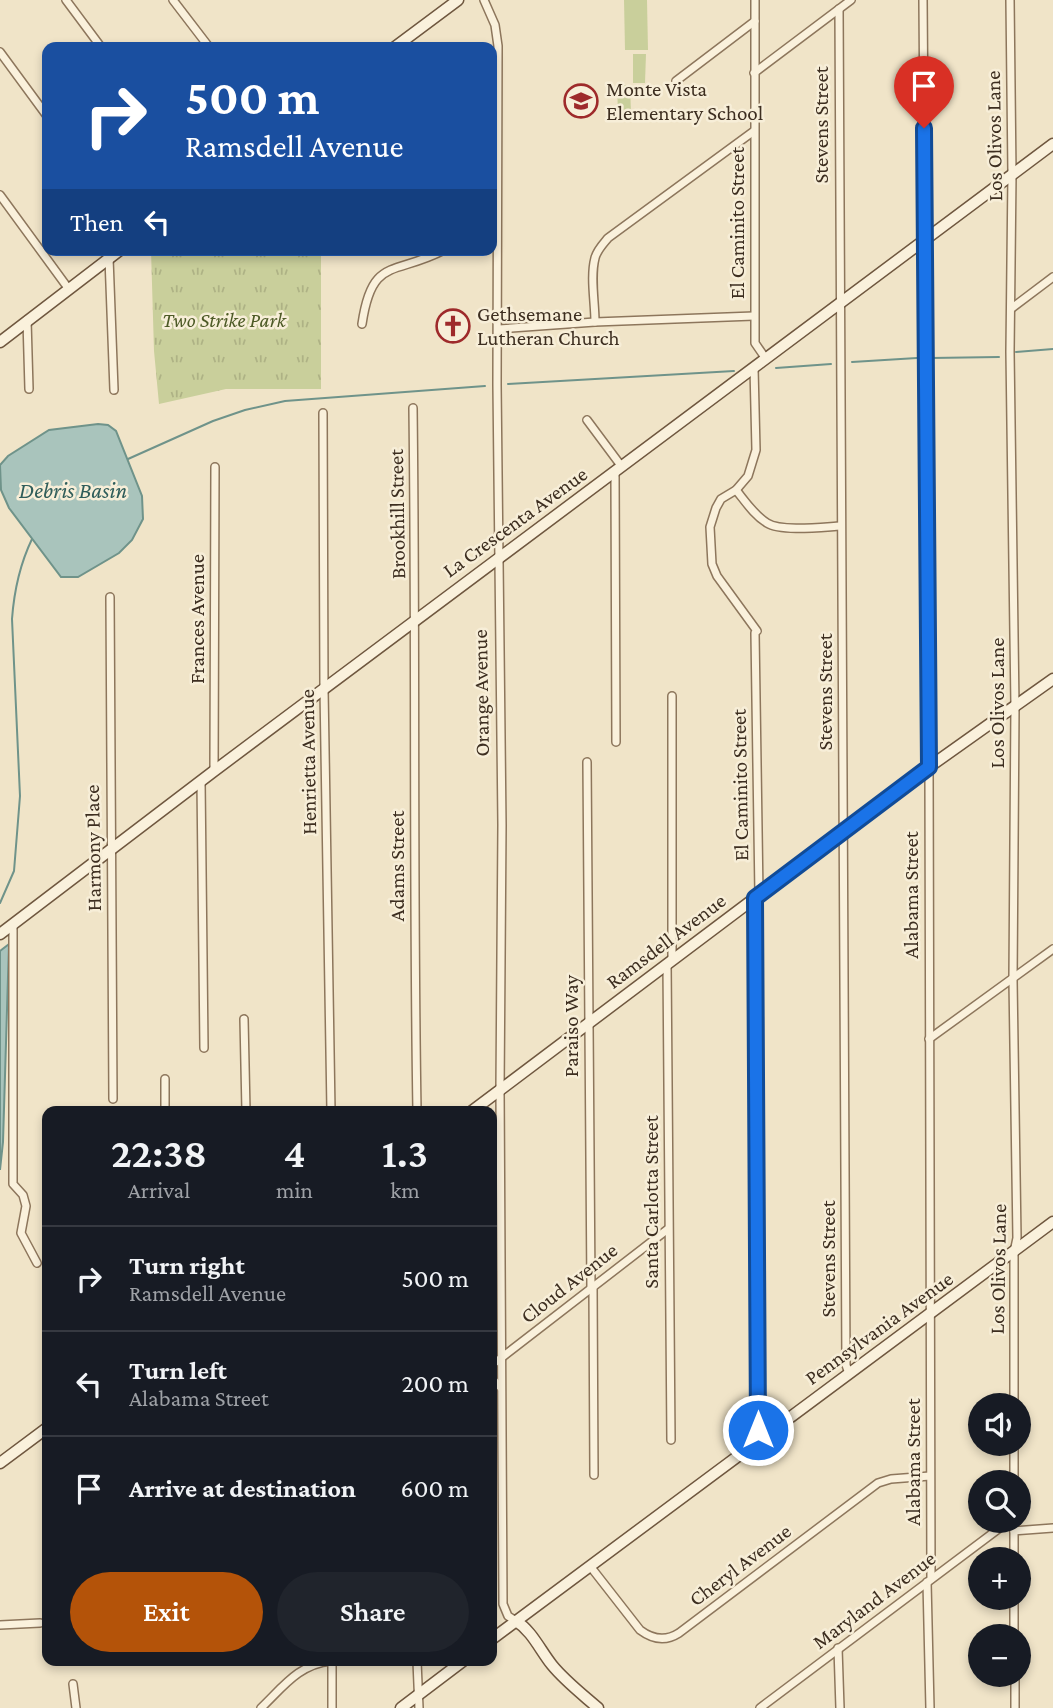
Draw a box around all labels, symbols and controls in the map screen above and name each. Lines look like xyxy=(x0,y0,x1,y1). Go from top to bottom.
pin xyxy=(894,56,954,128)
street label: Stevens Street xyxy=(809,65,833,184)
icon: arrive xyxy=(905,67,943,105)
icon: right xyxy=(70,70,161,161)
text: 500 m xyxy=(185,70,319,125)
street label: Los Olivos Lane xyxy=(981,70,1007,202)
place label: Monte Vista Elementary School xyxy=(606,77,763,125)
school or university icon: Monte Vista Elementary School xyxy=(562,82,600,120)
text: Ramsdell Avenue xyxy=(185,128,404,164)
street label: El Caminito Street xyxy=(725,146,749,299)
icon: left xyxy=(138,203,176,241)
text: Then xyxy=(70,208,124,237)
place label: Gethsemane Lutheran Church xyxy=(477,302,620,350)
church icon: Gethsemane Lutheran Church xyxy=(434,307,472,345)
park label: Two Strike Park xyxy=(162,308,287,332)
street label: Brookhill Street xyxy=(384,448,410,579)
street label: La Crescenta Avenue xyxy=(438,462,592,582)
water label: Debris Basin xyxy=(19,477,127,503)
street label: Frances Avenue xyxy=(185,554,209,684)
street label: Orange Avenue xyxy=(468,629,494,757)
street label: Stevens Street xyxy=(813,632,837,751)
street label: Los Olivos Lane xyxy=(985,638,1009,768)
street label: Henrietta Avenue xyxy=(295,689,321,835)
street label: El Caminito Street xyxy=(727,708,753,861)
street label: Harmony Place xyxy=(80,784,106,912)
street label: Adams Street xyxy=(385,809,409,921)
street label: Alabama Street xyxy=(899,830,923,959)
street label: Ramsdell Avenue xyxy=(602,888,730,994)
street label: Paraiso Way xyxy=(559,974,583,1077)
street label: Santa Carlotta Street xyxy=(639,1114,663,1289)
text: 22:38 xyxy=(111,1129,207,1176)
text: 4 xyxy=(283,1129,306,1176)
text: 1.3 xyxy=(382,1129,428,1176)
text: Arrival xyxy=(128,1177,190,1203)
text: min xyxy=(276,1177,313,1203)
text: km xyxy=(390,1177,420,1203)
street label: Stevens Street xyxy=(816,1199,840,1318)
street label: Los Olivos Lane xyxy=(985,1203,1011,1335)
street label: Cloud Avenue xyxy=(516,1238,622,1328)
text: Turn right xyxy=(129,1251,245,1280)
icon: right xyxy=(70,1260,108,1298)
text: 500 m xyxy=(402,1264,469,1293)
street label: Pennsylvania Avenue xyxy=(800,1266,958,1390)
text: Ramsdell Avenue xyxy=(129,1280,286,1306)
text: Turn left xyxy=(129,1356,227,1385)
icon: left xyxy=(70,1365,108,1403)
text: 200 m xyxy=(401,1369,469,1398)
text: Alabama Street xyxy=(129,1385,269,1411)
position arrow xyxy=(721,1393,795,1467)
map controls xyxy=(968,1393,1031,1687)
button: sound xyxy=(968,1393,1031,1456)
street label: Alabama Street xyxy=(901,1397,925,1526)
icon: arrive xyxy=(70,1470,108,1508)
button: search xyxy=(968,1470,1031,1533)
text: Arrive at destination xyxy=(129,1474,356,1503)
text: 600 m xyxy=(401,1474,469,1503)
street label: Cheryl Avenue xyxy=(684,1519,796,1611)
street label: Maryland Avenue xyxy=(808,1546,940,1654)
button: + xyxy=(968,1547,1031,1610)
button: Exit xyxy=(70,1572,263,1652)
button: Share xyxy=(277,1572,469,1652)
button: − xyxy=(968,1624,1031,1687)

